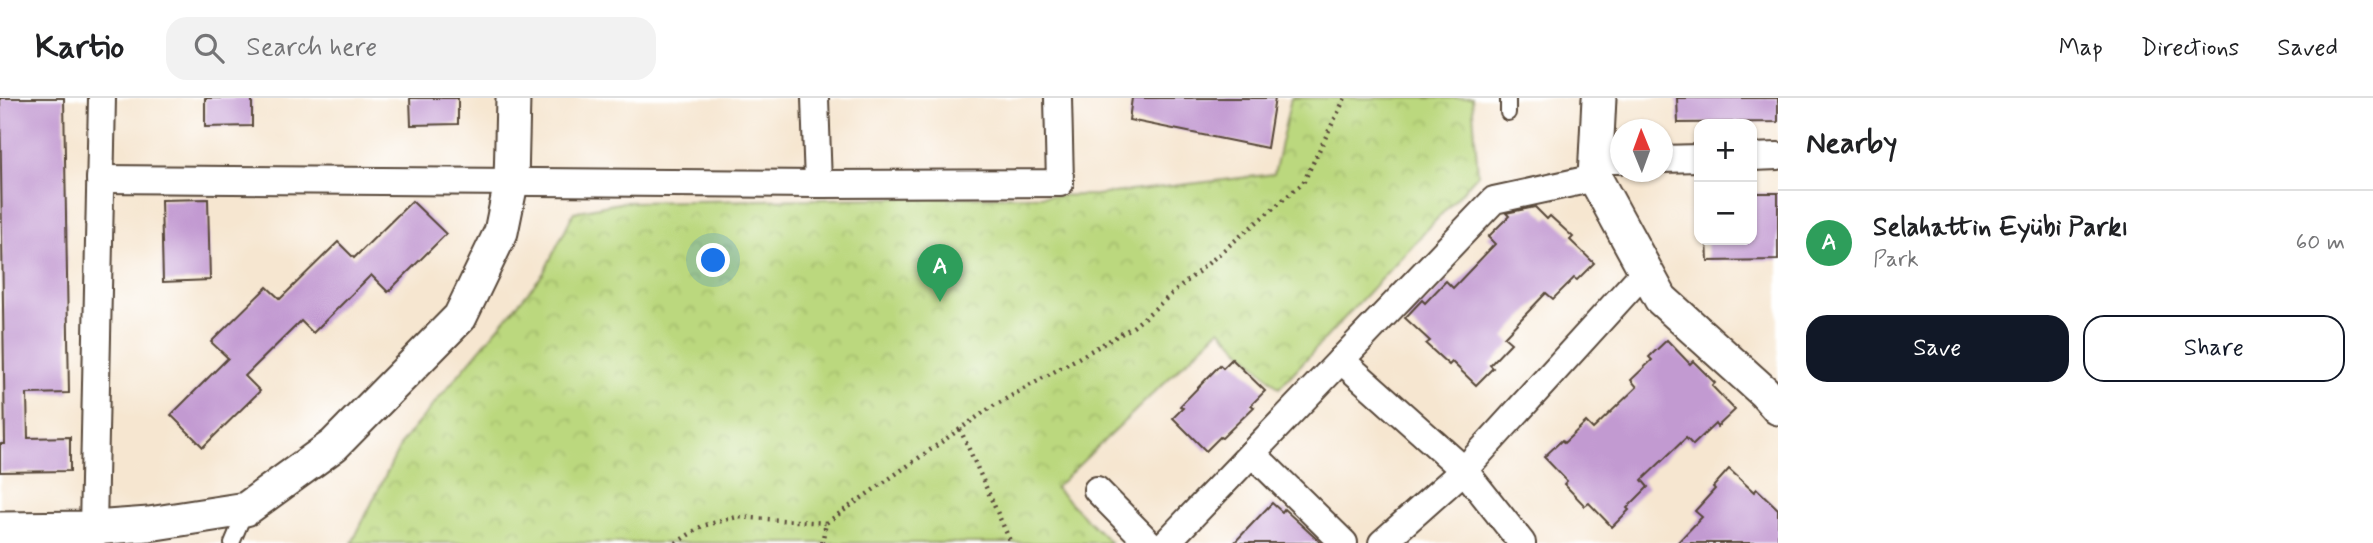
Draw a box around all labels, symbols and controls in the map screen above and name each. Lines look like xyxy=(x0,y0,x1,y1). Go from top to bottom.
search box xyxy=(166,17,656,80)
text: Kartio xyxy=(35,26,124,70)
icon: search xyxy=(190,29,228,67)
text: Search here xyxy=(246,31,377,65)
text: Map xyxy=(2059,33,2103,64)
text: Directions xyxy=(2141,33,2239,64)
text: Saved xyxy=(2277,33,2338,64)
north arrow xyxy=(1610,119,1673,182)
map controls xyxy=(1694,119,1757,245)
button: + xyxy=(1694,119,1757,182)
text: Nearby xyxy=(1806,124,1897,163)
button: − xyxy=(1694,182,1757,245)
text: Selahattin Eyübi Parkı xyxy=(1873,211,2128,245)
text: A xyxy=(1821,228,1837,258)
text: 60 m xyxy=(2296,228,2345,258)
your location xyxy=(696,243,730,277)
pin: A xyxy=(917,244,963,302)
text: Park xyxy=(1873,245,1919,275)
button: Save xyxy=(1806,315,2069,382)
button: Share xyxy=(2083,315,2345,382)

